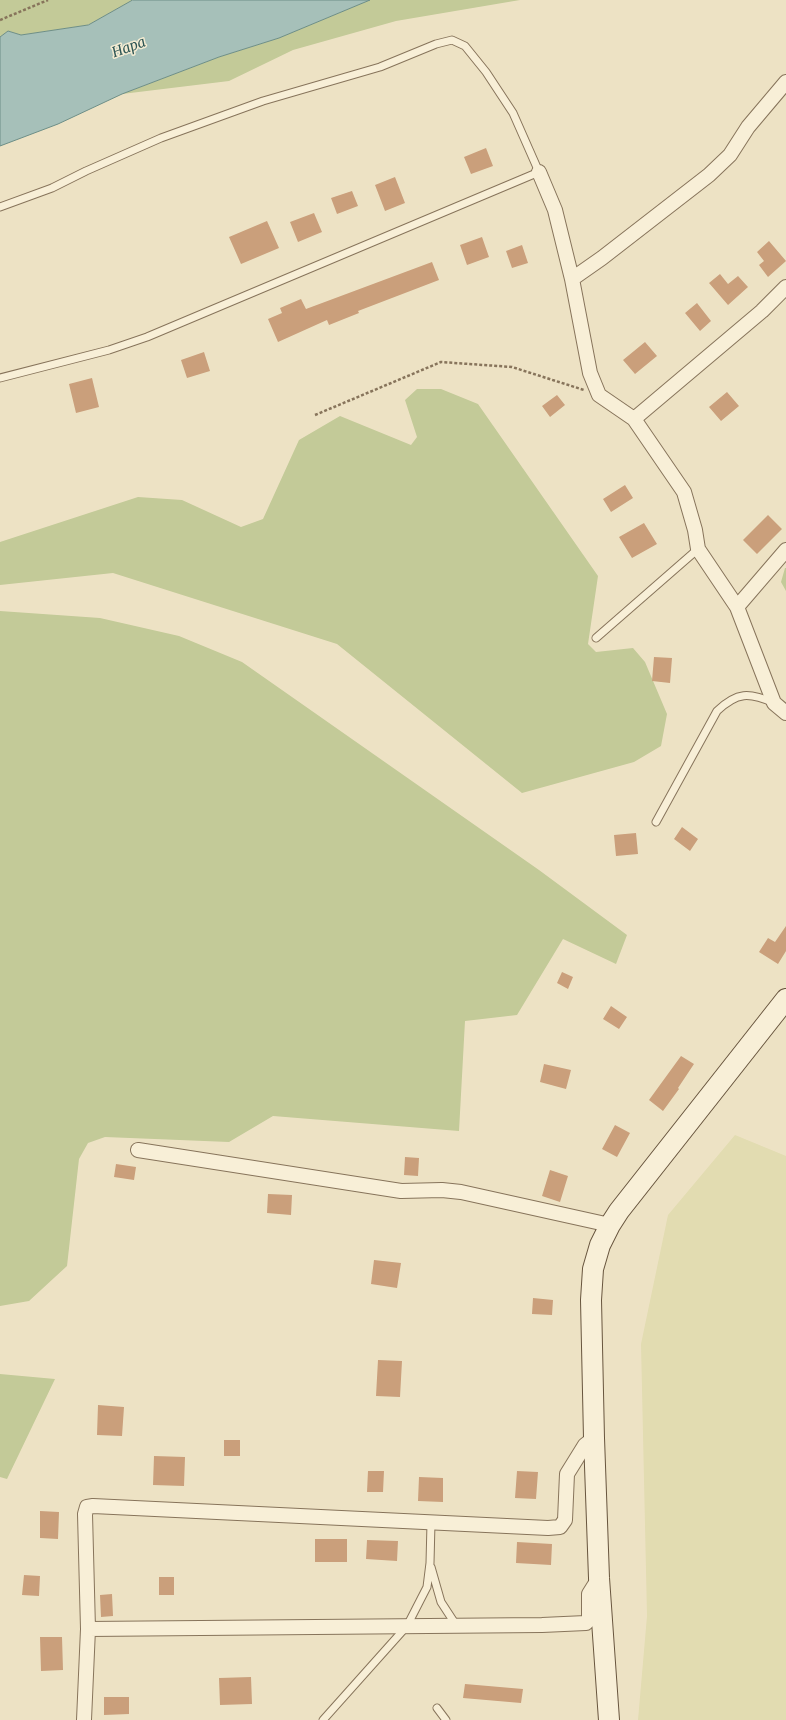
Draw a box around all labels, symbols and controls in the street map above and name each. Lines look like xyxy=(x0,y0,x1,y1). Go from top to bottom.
water label: Нара xyxy=(110,34,148,62)

